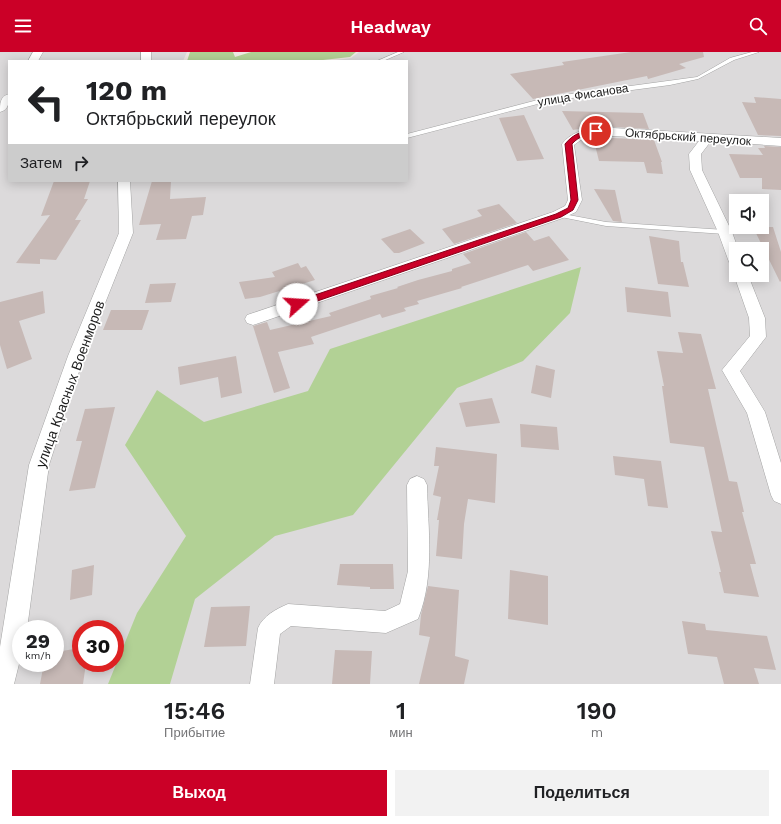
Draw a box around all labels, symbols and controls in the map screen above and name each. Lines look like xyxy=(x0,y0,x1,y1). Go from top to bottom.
icon: menu xyxy=(12,15,34,37)
icon: search xyxy=(747,15,769,37)
text: Headway xyxy=(350,16,431,37)
text: 120 m xyxy=(86,74,167,107)
icon: left xyxy=(20,76,72,128)
street label: улица Фисанова xyxy=(537,81,630,109)
text: Октябрьский переулок xyxy=(86,108,276,129)
pin xyxy=(579,114,613,148)
icon: arrive xyxy=(585,120,607,142)
street label: Октябрьский переулок xyxy=(624,126,752,148)
icon: right xyxy=(70,152,92,174)
text: Затем xyxy=(20,154,62,172)
map controls xyxy=(729,194,769,282)
button: sound xyxy=(729,194,769,234)
button: search xyxy=(729,242,769,282)
position arrow xyxy=(276,283,318,325)
street label: улица Красных Военморов xyxy=(32,298,108,470)
speed limit sign: 30 xyxy=(72,620,124,672)
text: 29 xyxy=(26,629,50,653)
text: km/h xyxy=(25,650,51,661)
text: 15:46 xyxy=(164,697,225,725)
text: 1 xyxy=(396,697,406,725)
text: 190 xyxy=(577,697,617,725)
text: Прибытие xyxy=(164,725,225,740)
text: мин xyxy=(389,725,413,740)
text: m xyxy=(591,725,603,740)
button: Выход xyxy=(12,770,387,816)
button: Поделиться xyxy=(395,770,769,816)

